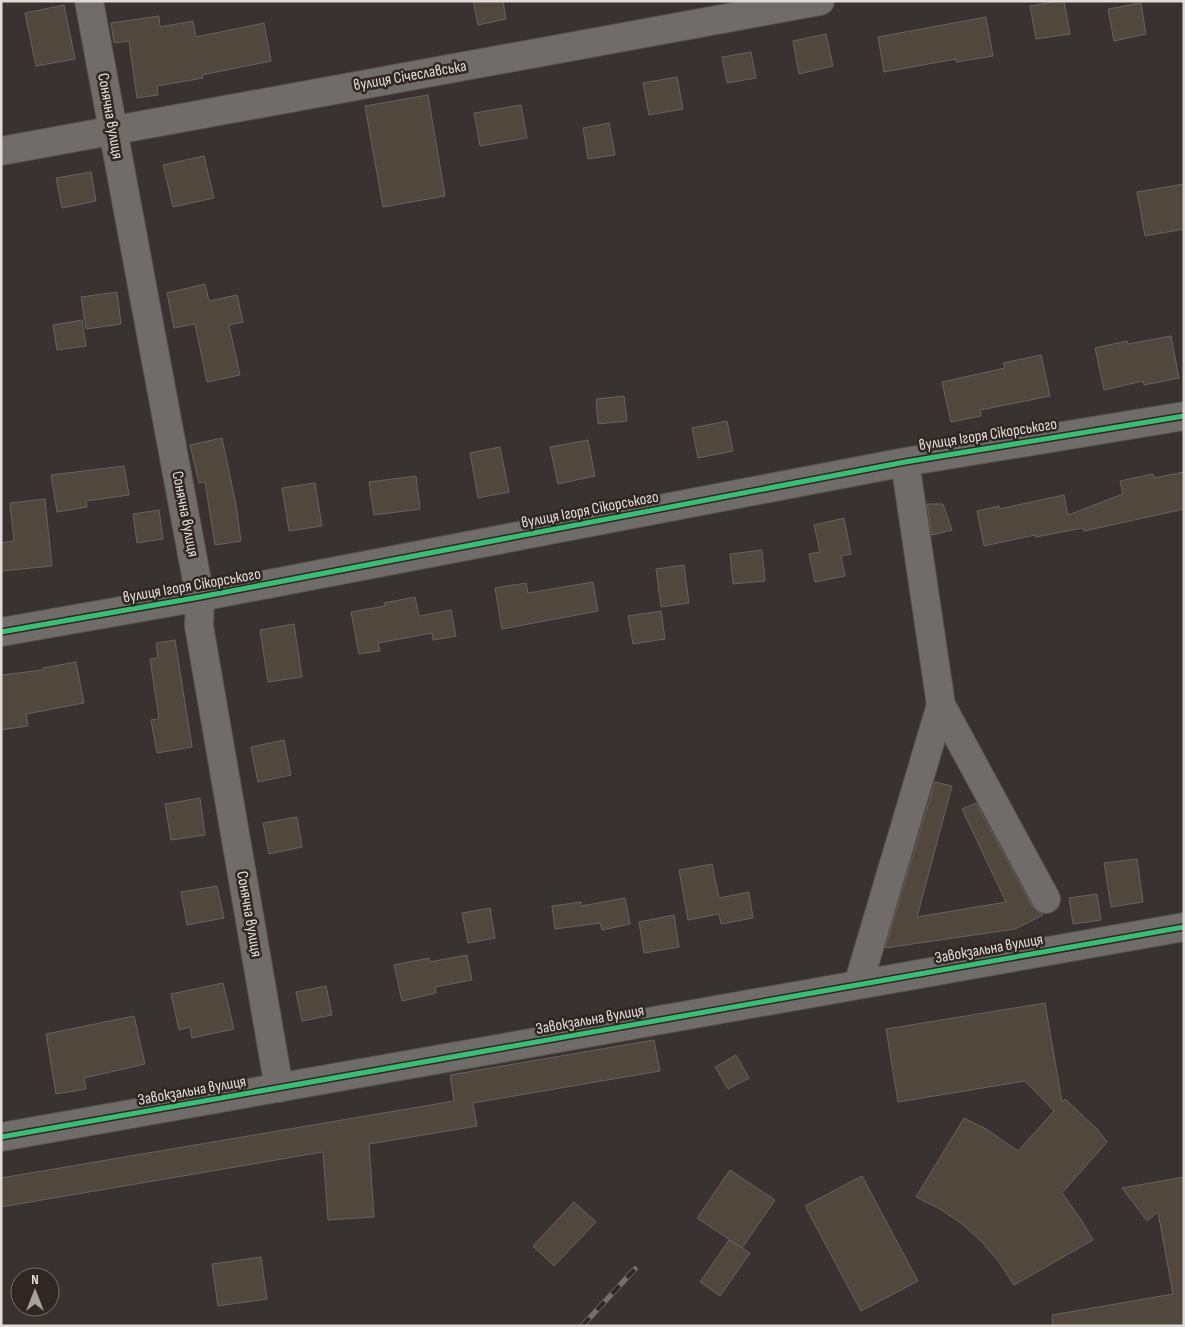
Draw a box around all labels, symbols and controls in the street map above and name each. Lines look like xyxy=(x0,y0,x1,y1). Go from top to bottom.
street label: вулиця Січеславська xyxy=(352,57,468,95)
street label: Сонячна вулиця xyxy=(93,71,127,161)
street label: вулиця Ігоря Сікорського xyxy=(918,415,1058,455)
street label: Сонячна вулиця xyxy=(167,469,203,559)
street label: вулиця Ігоря Сікорського xyxy=(520,487,660,533)
street label: вулиця Ігоря Сікорського xyxy=(122,565,262,607)
street label: Сонячна вулиця xyxy=(232,869,266,959)
street label: Завокзальна вулиця xyxy=(933,930,1045,968)
street label: Завокзальна вулиця xyxy=(534,1001,646,1039)
street label: Завокзальна вулиця xyxy=(136,1072,248,1110)
north arrow xyxy=(10,1267,60,1317)
text: N xyxy=(31,1271,39,1288)

